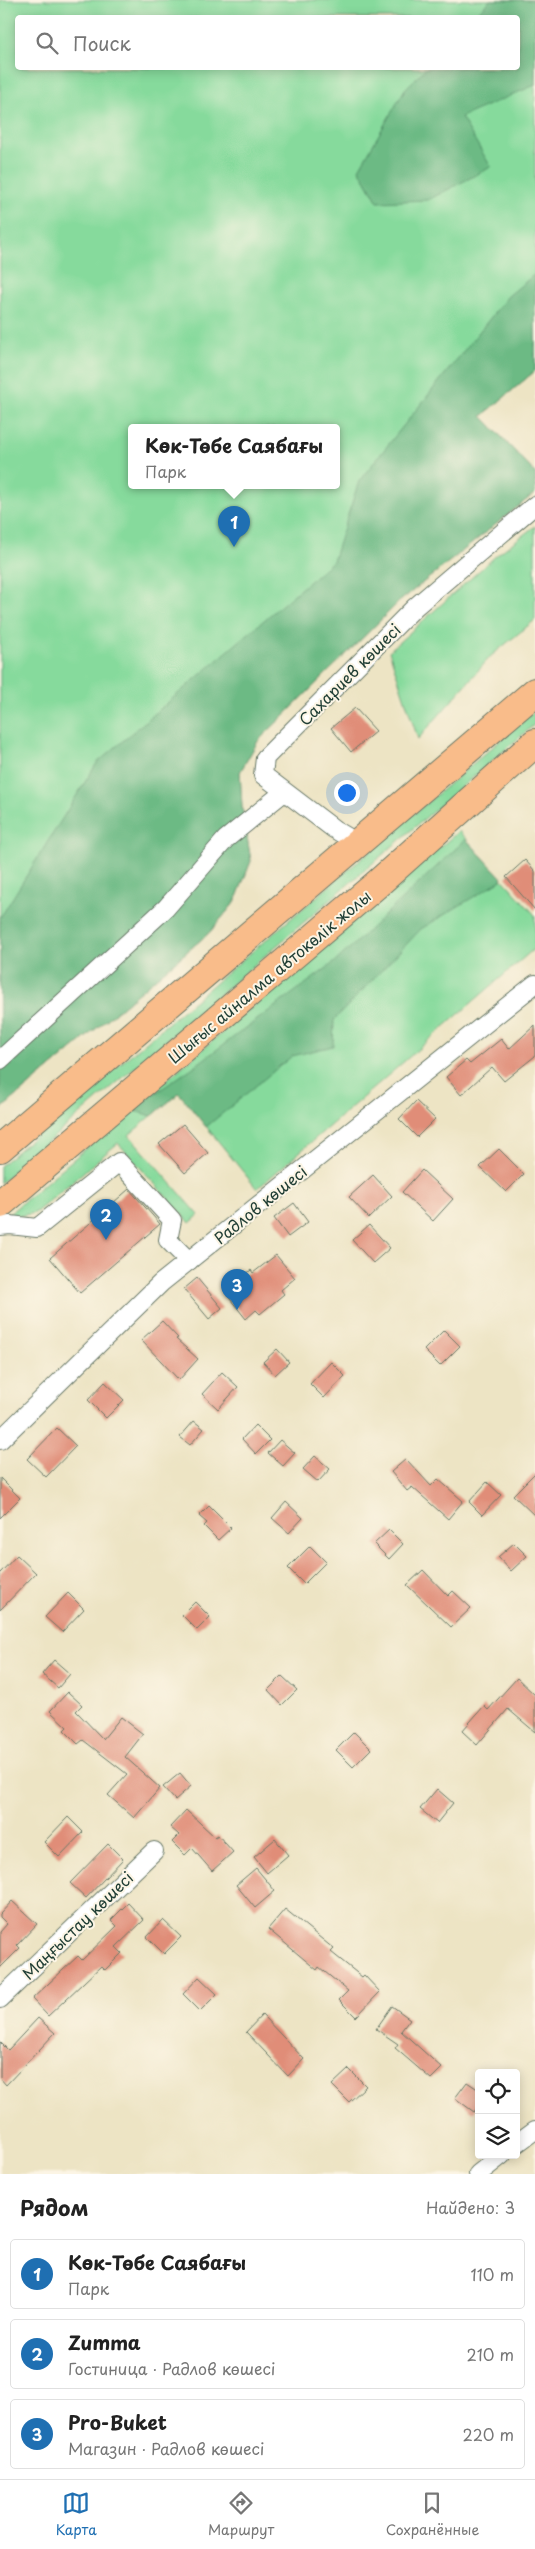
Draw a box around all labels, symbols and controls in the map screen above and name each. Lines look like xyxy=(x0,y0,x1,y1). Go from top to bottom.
search box xyxy=(15,15,520,70)
icon: search xyxy=(33,29,61,57)
text: Поиск xyxy=(73,29,131,57)
popup xyxy=(128,424,340,489)
text: Көк-Төбе Саябағы xyxy=(145,431,323,459)
text: Парк xyxy=(145,459,186,483)
pin: 1 xyxy=(218,506,250,547)
street label: Сахариев көшесі xyxy=(293,618,405,730)
your location xyxy=(334,780,360,806)
street label: Шығыс айналма автокөлік жолы xyxy=(162,884,376,1068)
street label: Радлов көшесі xyxy=(208,1159,312,1249)
pin: 2 xyxy=(90,1199,122,1240)
pin: 3 xyxy=(221,1269,253,1310)
street label: Маңғыстау көшесі xyxy=(16,1865,138,1985)
map controls xyxy=(475,2069,520,2159)
button: locate xyxy=(475,2069,520,2114)
button: layers xyxy=(475,2114,520,2159)
text: Рядом xyxy=(20,2191,88,2223)
text: Найдено: 3 xyxy=(426,2195,515,2219)
text: Көк-Төбе Саябағы xyxy=(68,2248,246,2276)
text: 1 xyxy=(33,2262,41,2286)
text: 110 m xyxy=(471,2262,514,2286)
text: Парк xyxy=(68,2276,109,2300)
text: Zumma xyxy=(68,2328,141,2356)
text: 2 xyxy=(31,2342,43,2366)
text: 210 m xyxy=(466,2342,514,2366)
text: Гостиница · Радлов көшесі xyxy=(68,2356,275,2380)
text: Pro-Buket xyxy=(68,2408,167,2436)
text: 3 xyxy=(32,2422,42,2446)
text: 220 m xyxy=(463,2422,514,2446)
text: Магазин · Радлов көшесі xyxy=(68,2436,264,2460)
tab: Карта xyxy=(56,2489,97,2540)
tab: Маршрут xyxy=(208,2489,274,2540)
tab: Сохранённые xyxy=(386,2489,479,2540)

